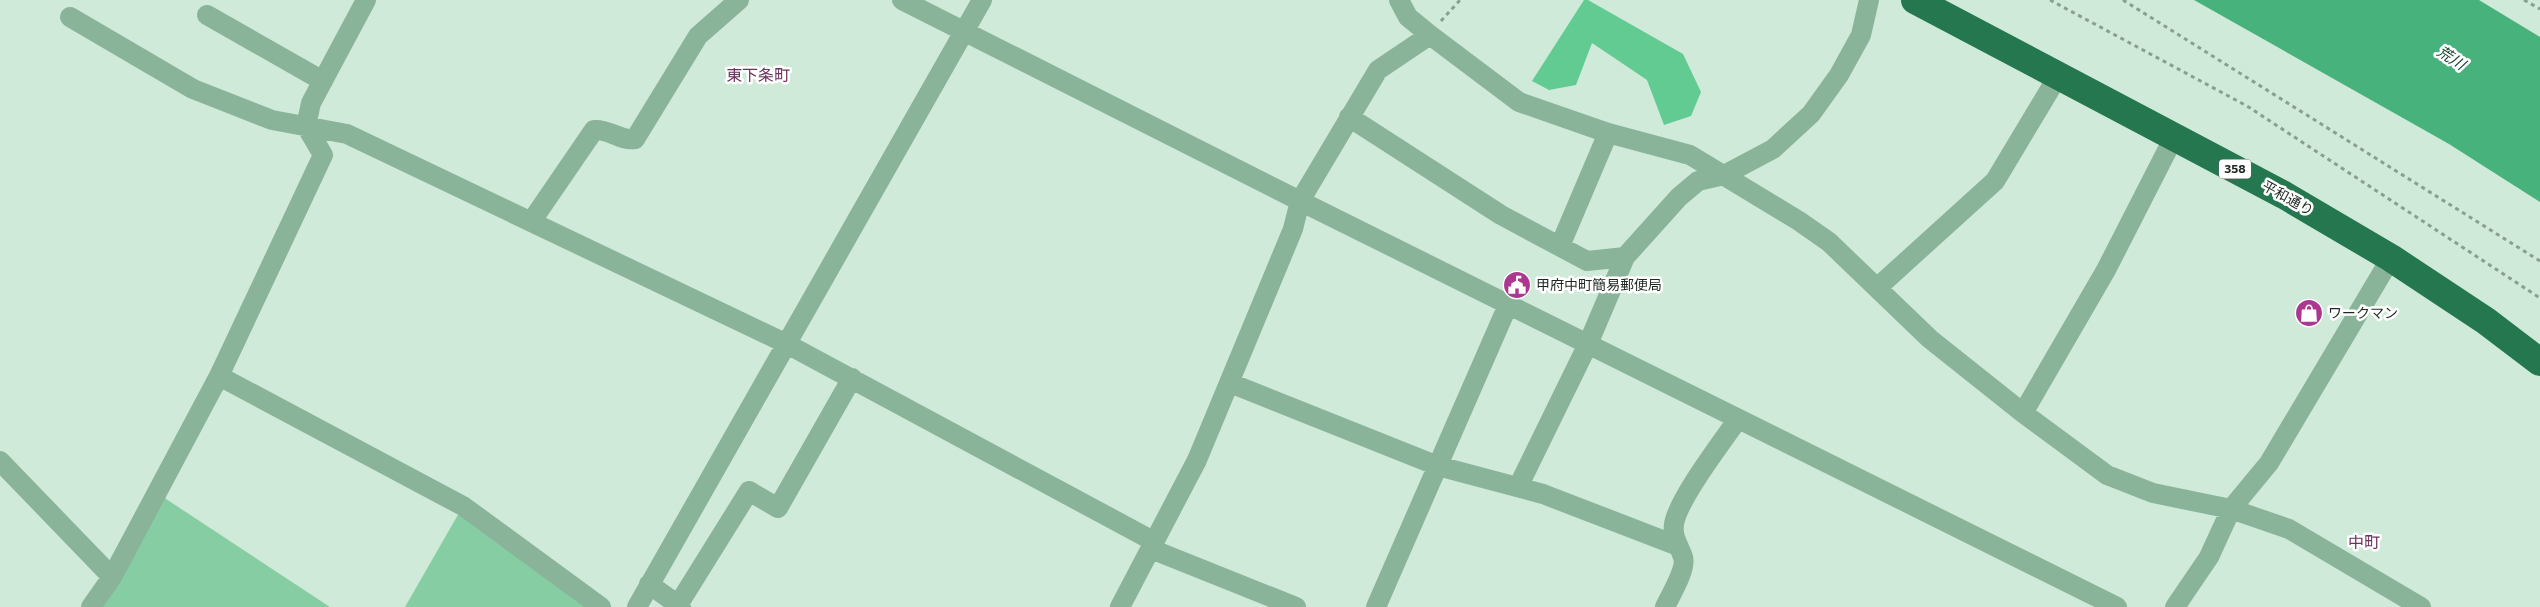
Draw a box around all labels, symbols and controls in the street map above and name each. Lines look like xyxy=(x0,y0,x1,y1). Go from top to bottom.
water label: 荒川 xyxy=(2434,41,2471,74)
district label: 東下条町 xyxy=(726,65,790,84)
road number: 358 xyxy=(2219,160,2251,178)
street label: 平和通り xyxy=(2260,177,2317,219)
public building icon: 甲府中町簡易郵便局 xyxy=(1502,270,1532,300)
place label: 甲府中町簡易郵便局 xyxy=(1536,276,1662,293)
shop icon: ワークマン xyxy=(2294,298,2324,328)
place label: ワークマン xyxy=(2328,304,2398,321)
district label: 中町 xyxy=(2348,532,2380,551)

